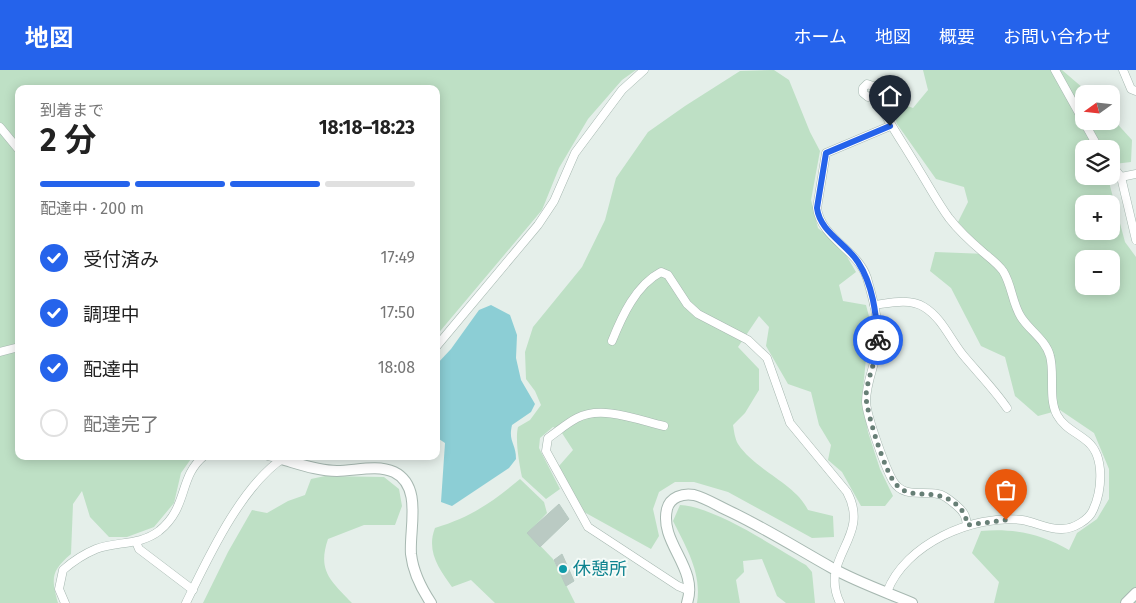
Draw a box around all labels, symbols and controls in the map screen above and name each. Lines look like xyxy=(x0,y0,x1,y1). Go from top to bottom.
text: 地図 xyxy=(25,24,73,52)
text: ホーム xyxy=(794,26,847,48)
text: 地図 xyxy=(875,26,911,48)
text: 概要 xyxy=(939,26,975,48)
text: お問い合わせ xyxy=(1003,26,1111,48)
pin xyxy=(869,75,911,126)
icon: home xyxy=(876,82,904,110)
north arrow xyxy=(1075,85,1120,130)
map controls xyxy=(1075,85,1120,295)
text: 到着まで xyxy=(40,101,104,120)
text: 18:18–18:23 xyxy=(319,116,415,139)
text: 2 分 xyxy=(40,121,96,159)
button: layers xyxy=(1075,140,1120,185)
button: + xyxy=(1075,195,1120,240)
text: 配達中 · 200 m xyxy=(40,199,144,218)
icon: check xyxy=(40,244,68,272)
text: 受付済み xyxy=(83,248,159,271)
text: 17:49 xyxy=(381,248,415,267)
button: − xyxy=(1075,250,1120,295)
icon: check xyxy=(40,299,68,327)
text: 調理中 xyxy=(83,303,140,326)
text: 17:50 xyxy=(380,303,415,322)
courier xyxy=(853,315,903,365)
icon: bike xyxy=(864,326,892,354)
icon: check xyxy=(40,354,68,382)
text: 配達中 xyxy=(83,358,140,381)
text: 18:08 xyxy=(378,358,415,377)
text: 配達完了 xyxy=(83,413,159,436)
pin xyxy=(985,469,1027,520)
icon: bag xyxy=(992,476,1020,504)
place label: 休憩所 xyxy=(573,558,627,580)
marker: 休憩所 xyxy=(557,563,569,575)

